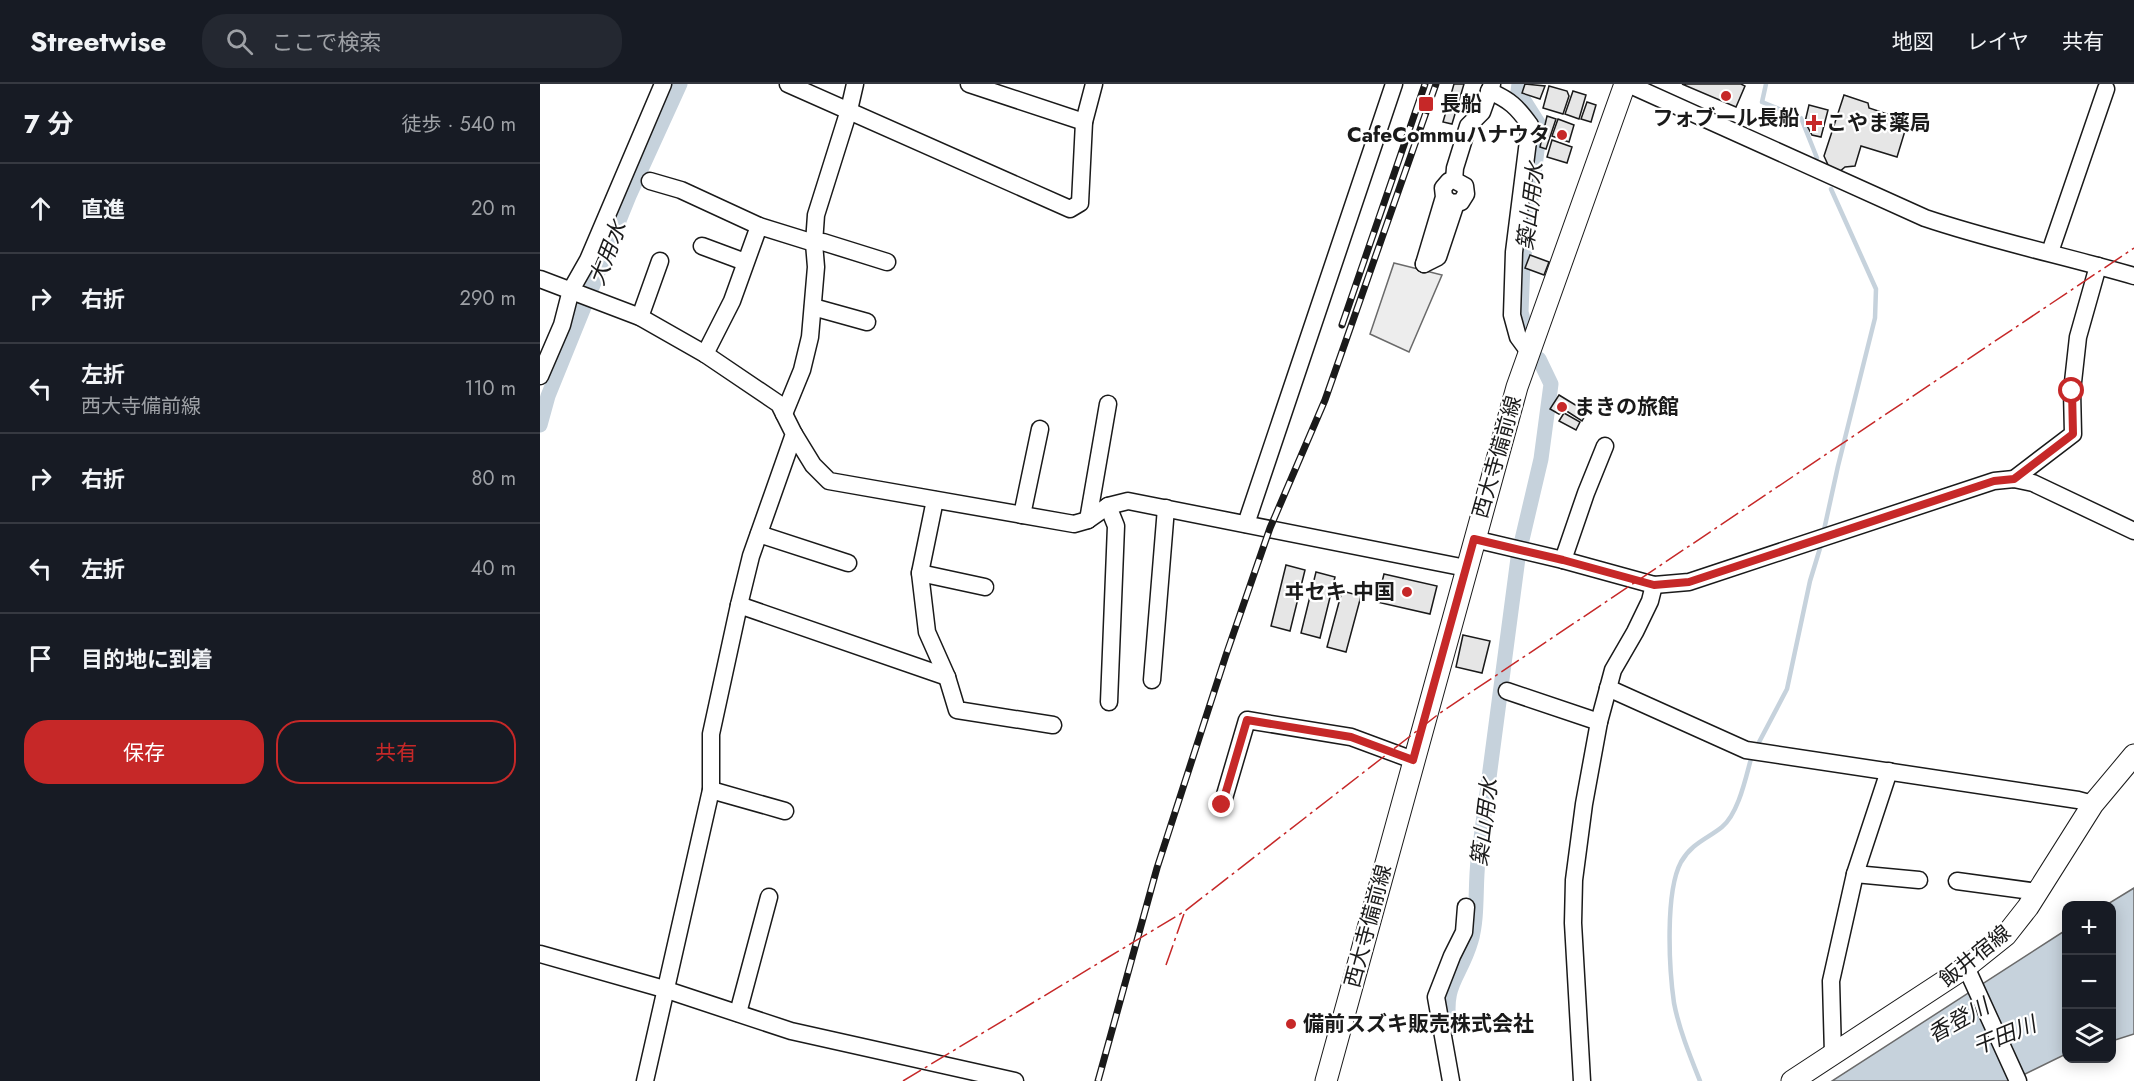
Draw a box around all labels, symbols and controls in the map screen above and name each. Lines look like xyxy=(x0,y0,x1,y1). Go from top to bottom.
search box xyxy=(202,14,622,68)
text: Streetwise xyxy=(30,21,166,62)
icon: search xyxy=(223,25,256,58)
text: ここで検索 xyxy=(271,26,381,58)
text: 地図 xyxy=(1892,27,1934,57)
text: レイヤ xyxy=(1967,27,2029,57)
text: 共有 xyxy=(2062,27,2104,57)
place label: 長船 xyxy=(1440,89,1482,119)
marker: フォブール長船 xyxy=(1719,89,1733,103)
marker: 長船 xyxy=(1417,95,1435,113)
place label: フォブール長船 xyxy=(1653,103,1800,133)
text: 7 分 xyxy=(24,105,73,143)
place label: こやま薬局 xyxy=(1826,108,1931,138)
text: 徒歩 · 540 m xyxy=(401,110,516,139)
marker: こやま薬局 xyxy=(1807,116,1821,130)
place label: CafeCommuハナウタ xyxy=(1347,120,1550,150)
marker: CafeCommuハナウタ xyxy=(1555,128,1569,142)
water label: 築山用水 xyxy=(1509,158,1551,252)
icon: ahead xyxy=(24,192,57,225)
text: 直進 xyxy=(81,193,125,225)
text: 20 m xyxy=(471,194,516,223)
water label: 大用水 xyxy=(580,215,634,290)
icon: right xyxy=(24,282,57,315)
text: 右折 xyxy=(81,283,125,315)
text: 290 m xyxy=(460,284,516,313)
text: 左折 xyxy=(81,358,125,390)
icon: left xyxy=(24,372,57,405)
text: 110 m xyxy=(464,374,516,403)
route start xyxy=(2058,377,2084,403)
text: 西大寺備前線 xyxy=(81,392,201,421)
street label: 西大寺備前線 xyxy=(1465,392,1529,522)
place label: まきの旅館 xyxy=(1574,392,1679,422)
marker: まきの旅館 xyxy=(1555,400,1569,414)
icon: right xyxy=(24,462,57,495)
text: 右折 xyxy=(81,463,125,495)
text: 80 m xyxy=(471,464,516,493)
icon: left xyxy=(24,552,57,585)
text: 左折 xyxy=(81,553,125,585)
text: 40 m xyxy=(471,554,516,583)
place label: ヰセキ 中国 xyxy=(1284,577,1395,607)
marker: ヰセキ 中国 xyxy=(1400,585,1414,599)
icon: arrive xyxy=(24,642,57,675)
text: 目的地に到着 xyxy=(81,643,213,675)
button: 保存 xyxy=(24,720,264,784)
button: 共有 xyxy=(276,720,516,784)
water label: 築山用水 xyxy=(1463,774,1505,868)
route end xyxy=(1208,791,1234,817)
street label: 西大寺備前線 xyxy=(1337,861,1399,991)
map controls xyxy=(2062,901,2116,1063)
button: + xyxy=(2062,901,2116,955)
street label: 飯井宿線 xyxy=(1933,918,2017,994)
button: − xyxy=(2062,955,2116,1009)
water label: 香登川 xyxy=(1921,989,1996,1050)
water label: 干田川 xyxy=(1967,1007,2042,1062)
place label: 備前スズキ販売株式会社 xyxy=(1303,1009,1534,1039)
button: layers xyxy=(2062,1009,2116,1063)
marker: 備前スズキ販売株式会社 xyxy=(1284,1017,1298,1031)

